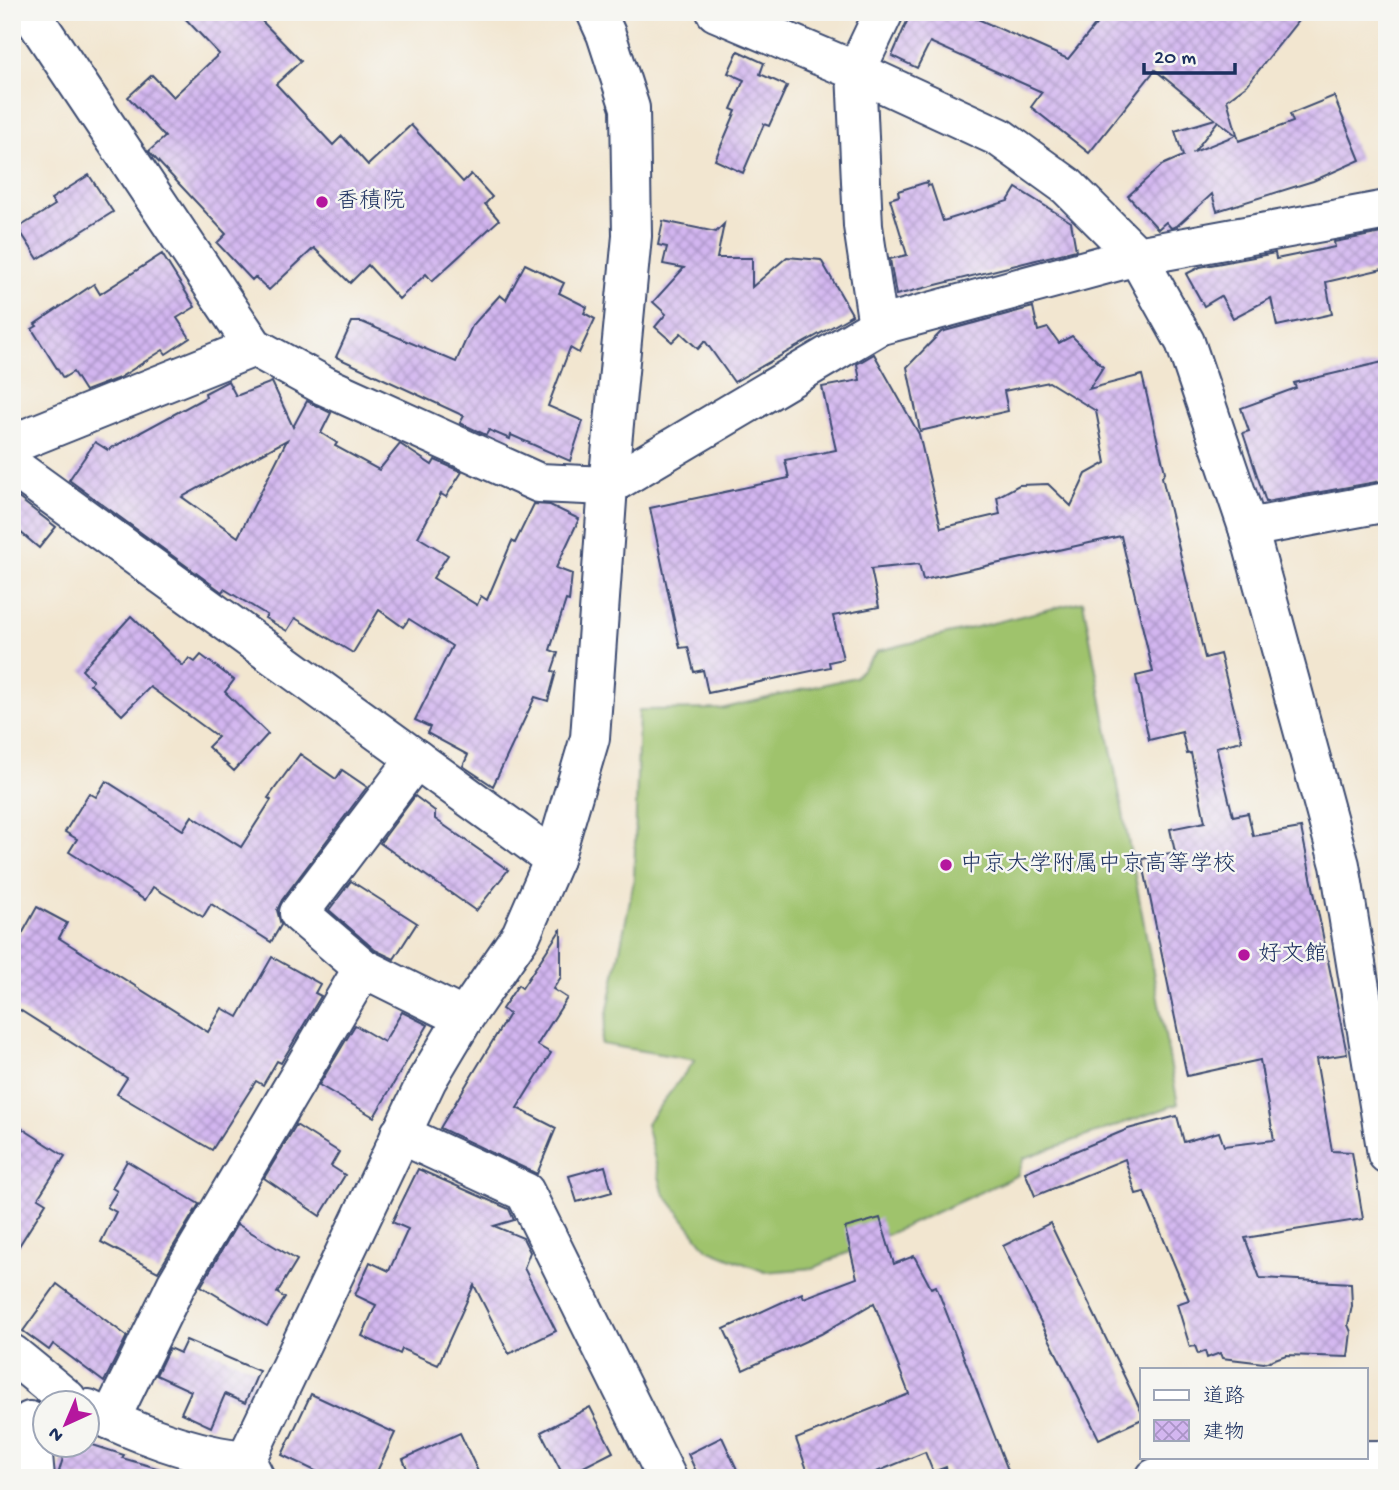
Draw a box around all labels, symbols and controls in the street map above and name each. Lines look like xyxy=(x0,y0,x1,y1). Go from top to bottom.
scale bar xyxy=(1144,32,1234,76)
text: 20 m xyxy=(1154,47,1196,72)
place label: 香積院 xyxy=(336,188,405,216)
marker: 香積院 xyxy=(314,194,330,210)
place label: 中京大学附属中京高等学校 xyxy=(960,851,1236,879)
marker: 中京大学附属中京高等学校 xyxy=(938,857,954,873)
place label: 好文館 xyxy=(1258,941,1327,969)
marker: 好文館 xyxy=(1236,947,1252,963)
legend xyxy=(1140,1368,1368,1458)
text: 道路 xyxy=(1203,1385,1245,1411)
north arrow xyxy=(32,1388,102,1458)
text: N xyxy=(44,1421,69,1446)
text: 建物 xyxy=(1203,1421,1245,1447)

